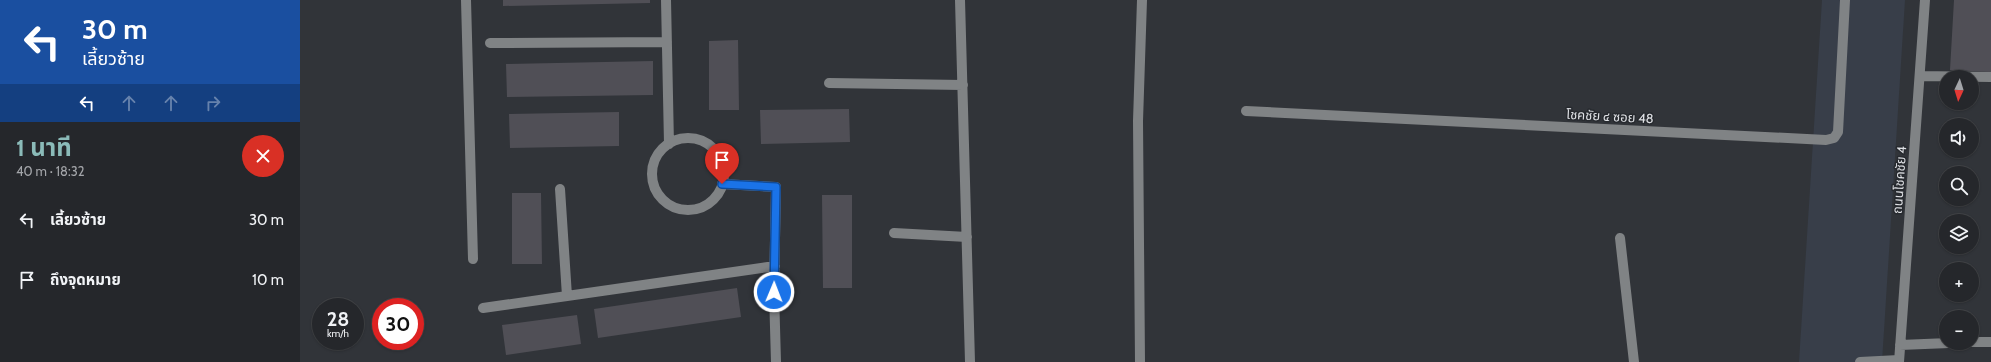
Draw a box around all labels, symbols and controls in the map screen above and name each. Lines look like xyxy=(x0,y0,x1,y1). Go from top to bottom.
text: 30 m xyxy=(82,12,148,46)
icon: left xyxy=(16,16,68,68)
text: เลี้ยวซ้าย xyxy=(82,48,145,70)
north arrow xyxy=(1939,70,1979,110)
map controls xyxy=(1939,70,1979,350)
icon: left xyxy=(76,92,98,114)
icon: ahead xyxy=(118,92,140,114)
icon: ahead xyxy=(160,92,182,114)
icon: right xyxy=(202,92,224,114)
street label: โชคชัย ๔ ซอย 48 xyxy=(1566,106,1654,126)
button: sound xyxy=(1939,118,1979,158)
text: 1 นาที xyxy=(16,133,72,162)
button: close xyxy=(242,135,284,177)
pin xyxy=(705,143,739,184)
street label: ถนนโชคชัย 4 xyxy=(1889,145,1909,215)
icon: arrive xyxy=(711,149,733,171)
text: 40 m · 18:32 xyxy=(16,163,85,179)
button: search xyxy=(1939,166,1979,206)
icon: left xyxy=(16,209,38,231)
text: เลี้ยวซ้าย xyxy=(50,211,106,229)
text: 30 m xyxy=(249,211,284,229)
button: layers xyxy=(1939,214,1979,254)
button: + xyxy=(1939,262,1979,302)
icon: arrive xyxy=(16,269,38,291)
text: ถึงจุดหมาย xyxy=(50,271,121,289)
text: 10 m xyxy=(252,271,284,289)
position arrow xyxy=(753,271,795,313)
speed limit sign: 30 xyxy=(372,298,424,350)
text: 28 xyxy=(327,307,349,331)
button: − xyxy=(1939,310,1979,350)
text: km/h xyxy=(327,327,349,340)

